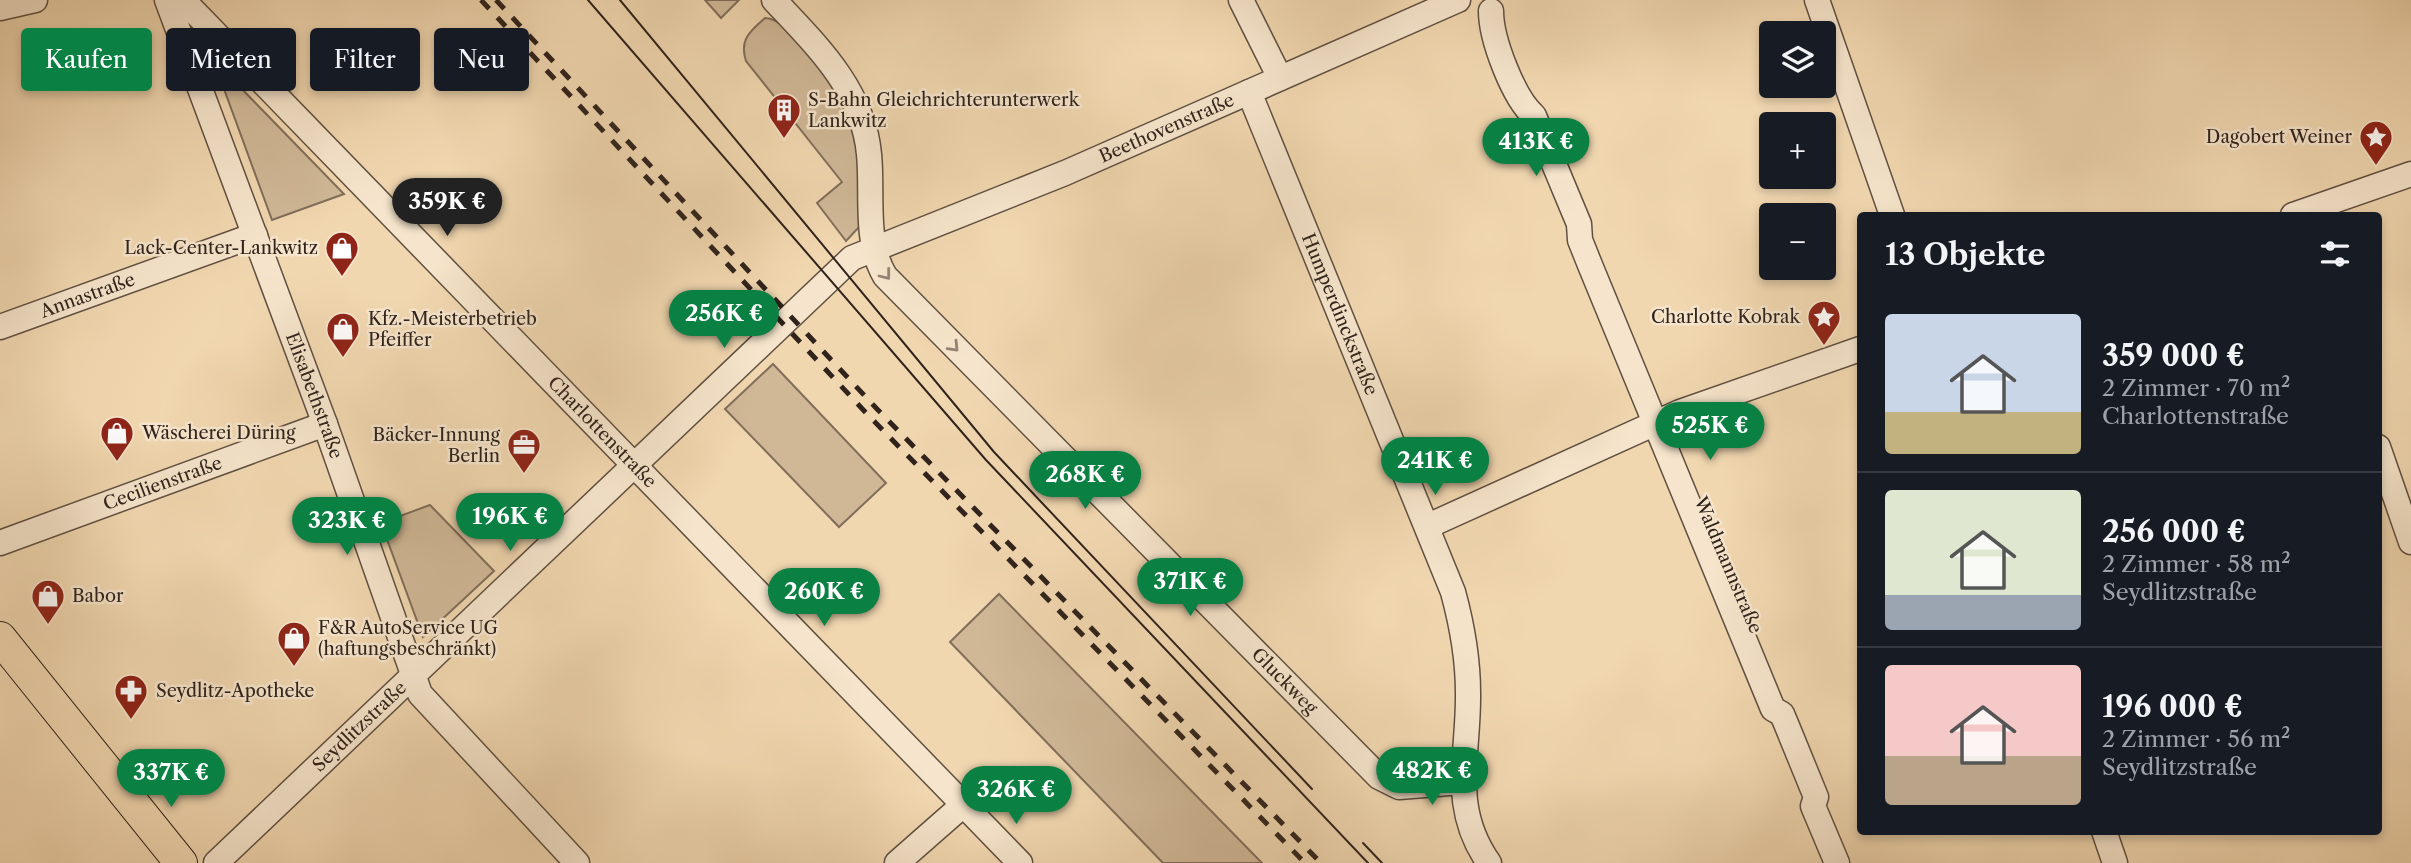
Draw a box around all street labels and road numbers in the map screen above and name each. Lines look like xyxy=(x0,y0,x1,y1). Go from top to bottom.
street label: Beethovenstraße xyxy=(1096,89,1237,168)
street label: Humperdinckstraße xyxy=(1297,230,1383,398)
street label: Annastraße xyxy=(36,268,138,323)
street label: Elisabethstraße xyxy=(281,329,347,462)
street label: Charlottenstraße xyxy=(543,372,661,492)
street label: Cecilienstraße xyxy=(100,452,225,515)
street label: Waldmannstraße xyxy=(1689,492,1767,637)
street label: Gluckweg xyxy=(1247,643,1322,719)
street label: Seydlitzstraße xyxy=(308,677,411,776)

